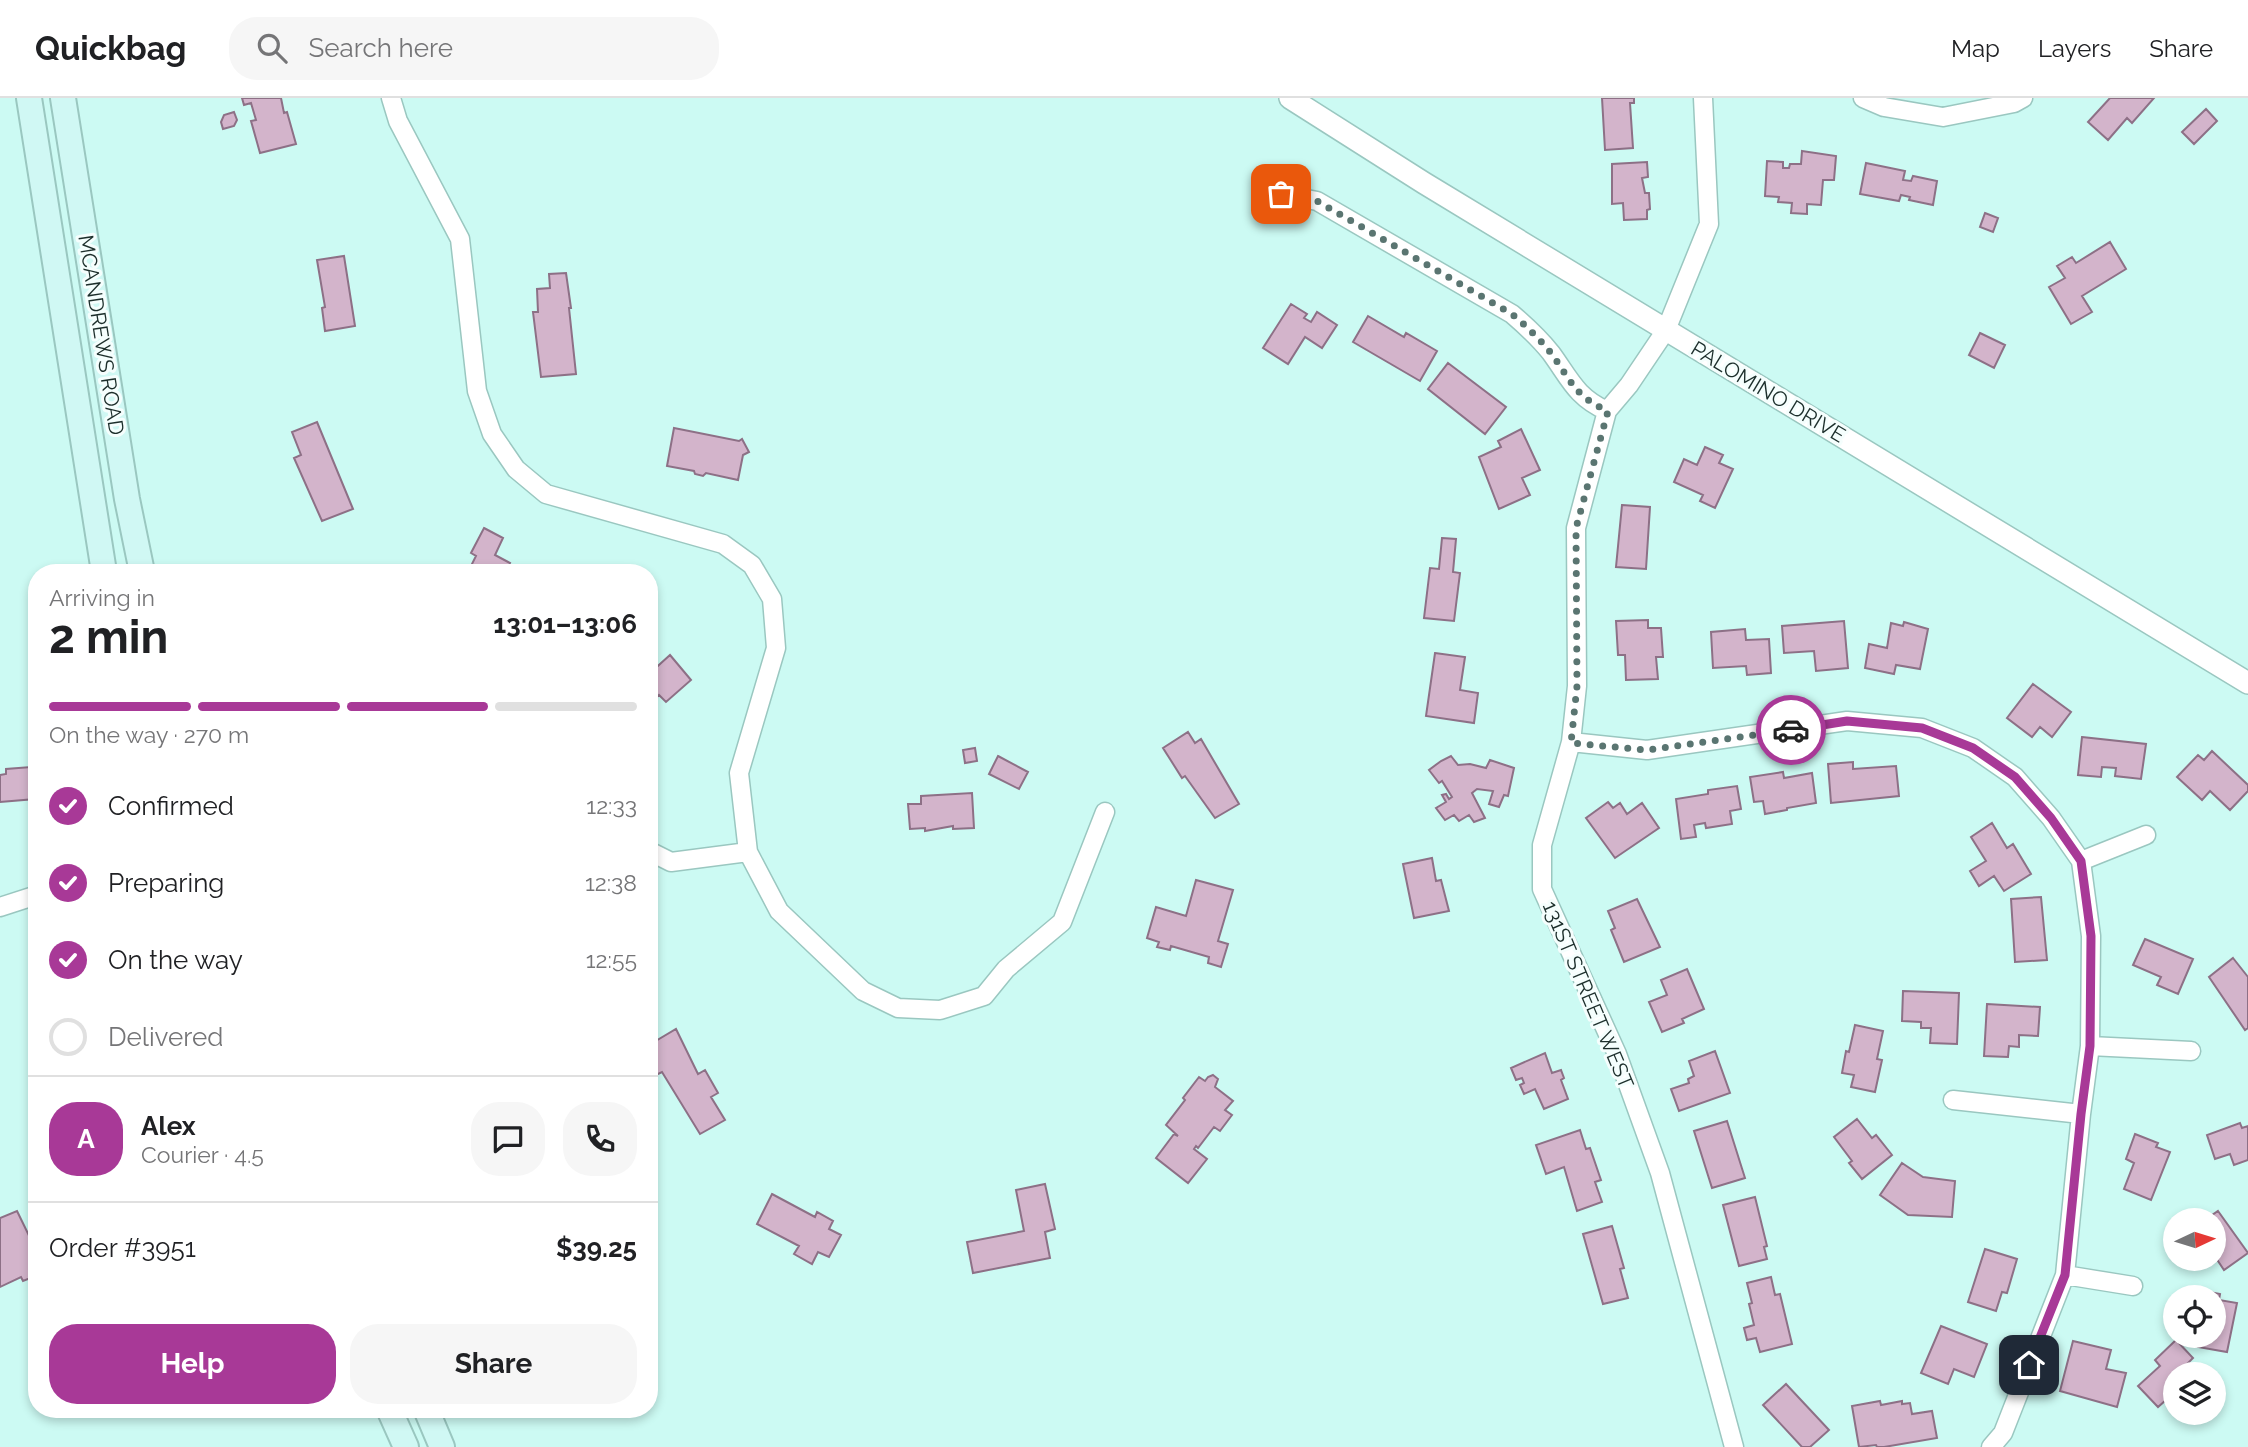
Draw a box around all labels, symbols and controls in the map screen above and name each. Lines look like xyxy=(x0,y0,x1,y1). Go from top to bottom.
search box xyxy=(229,17,719,80)
text: Quickbag xyxy=(35,29,187,68)
icon: search xyxy=(253,29,291,67)
text: Search here xyxy=(309,33,453,63)
text: Map xyxy=(1951,34,2000,63)
text: Layers xyxy=(2038,34,2111,63)
text: Share xyxy=(2149,34,2213,63)
pin xyxy=(1251,164,1311,224)
icon: bag xyxy=(1262,175,1300,213)
street label: MCANDREWS ROAD xyxy=(73,233,130,437)
street label: PALOMINO DRIVE xyxy=(1687,336,1850,448)
text: Arriving in xyxy=(49,584,155,611)
text: 13:01–13:06 xyxy=(493,609,637,639)
text: 2 min xyxy=(49,610,168,664)
courier xyxy=(1756,695,1826,765)
icon: car xyxy=(1772,711,1810,749)
text: On the way · 270 m xyxy=(49,721,249,748)
icon: check xyxy=(49,787,87,825)
text: Confirmed xyxy=(108,791,234,821)
text: 12:33 xyxy=(586,792,637,819)
icon: check xyxy=(49,864,87,902)
text: Preparing xyxy=(108,868,224,898)
text: 12:38 xyxy=(585,869,637,896)
street label: 131ST STREET WEST xyxy=(1538,897,1639,1092)
icon: check xyxy=(49,941,87,979)
text: On the way xyxy=(108,945,243,975)
text: 12:55 xyxy=(586,946,637,973)
text: Delivered xyxy=(108,1022,223,1052)
button: chat xyxy=(471,1102,545,1176)
button: phone xyxy=(563,1102,637,1176)
text: Alex xyxy=(141,1111,196,1141)
text: A xyxy=(77,1124,95,1154)
text: Courier · 4.5 xyxy=(141,1141,264,1168)
north arrow xyxy=(2163,1208,2226,1270)
map controls xyxy=(2163,1208,2226,1425)
text: Order #3951 xyxy=(49,1233,196,1263)
text: $39.25 xyxy=(556,1233,637,1263)
button: locate xyxy=(2163,1285,2226,1348)
button: Help xyxy=(49,1324,336,1404)
button: Share xyxy=(350,1324,637,1404)
pin xyxy=(1999,1335,2059,1395)
icon: home xyxy=(2010,1346,2048,1384)
button: layers xyxy=(2163,1362,2226,1425)

